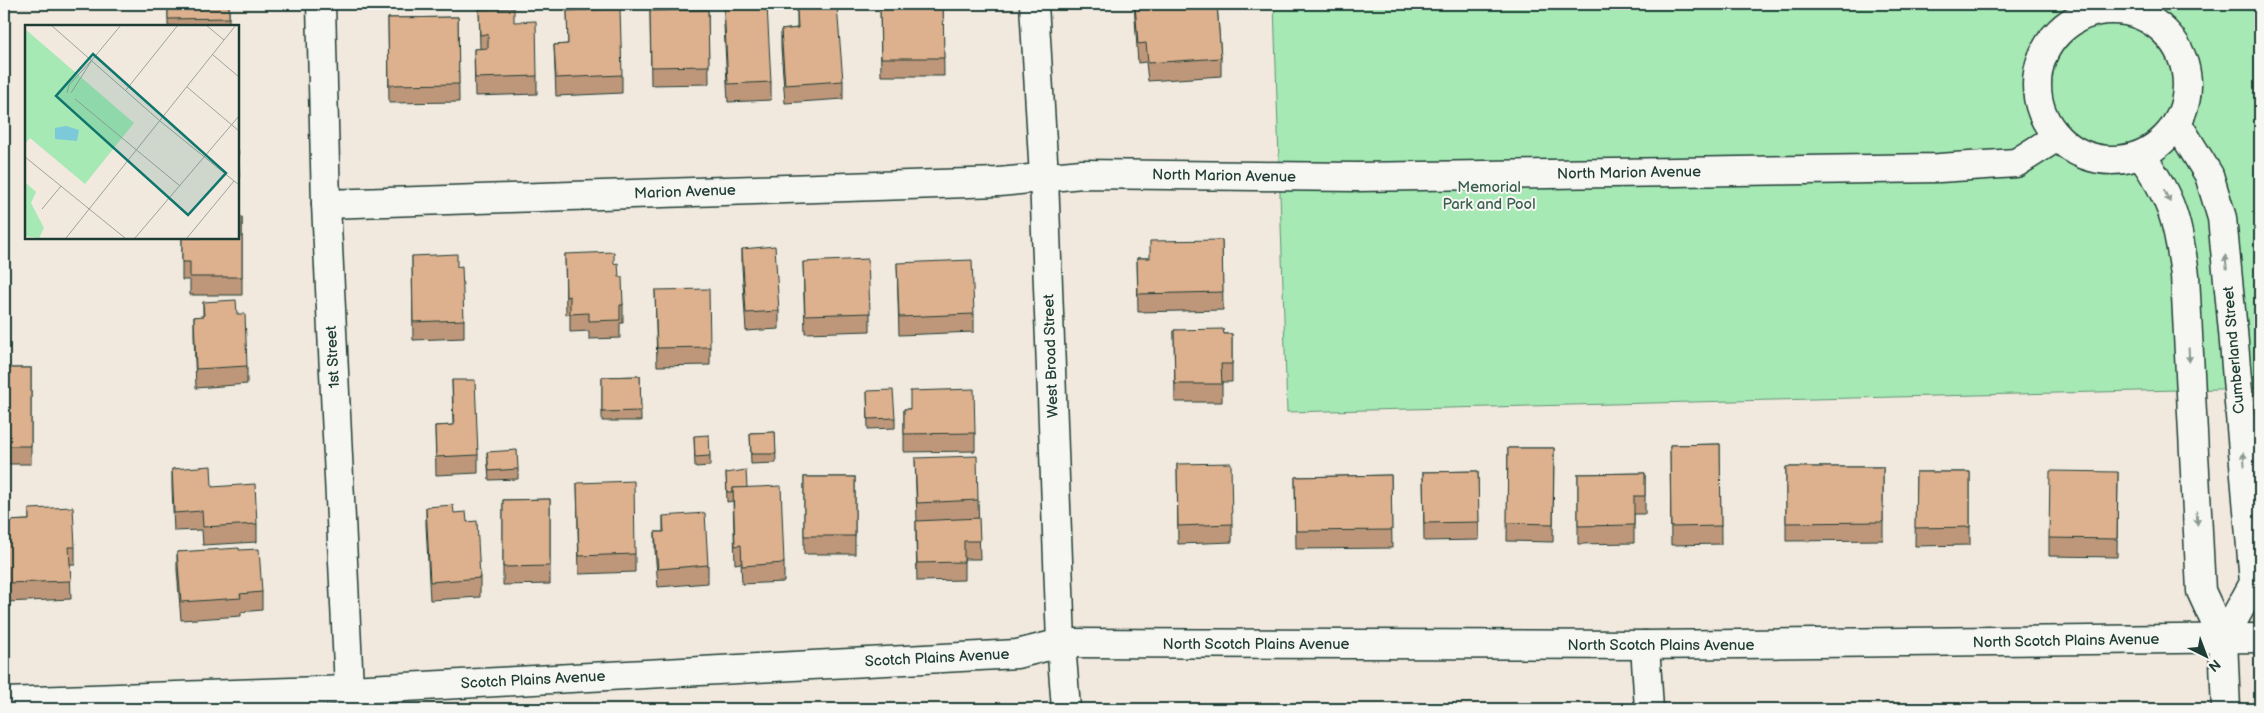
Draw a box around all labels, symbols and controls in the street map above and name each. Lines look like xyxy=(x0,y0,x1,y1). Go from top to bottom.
inset map xyxy=(25,25,239,239)
street label: North Marion Avenue xyxy=(1557,162,1701,184)
street label: North Marion Avenue xyxy=(1152,165,1296,187)
park label: Memorial Park and Pool xyxy=(1443,178,1535,214)
street label: Marion Avenue xyxy=(634,181,736,203)
one-way arrow xyxy=(2163,188,2171,203)
one-way arrow xyxy=(2222,254,2230,270)
street label: Cumberland Street xyxy=(2219,285,2249,415)
street label: West Broad Street xyxy=(1039,293,1063,418)
street label: 1st Street xyxy=(322,325,344,389)
one-way arrow xyxy=(2185,348,2193,364)
one-way arrow xyxy=(2240,451,2248,467)
one-way arrow xyxy=(2194,510,2202,526)
street label: North Scotch Plains Avenue xyxy=(1972,630,2160,652)
north arrow xyxy=(2182,630,2232,680)
street label: North Scotch Plains Avenue xyxy=(1163,635,1350,654)
street label: North Scotch Plains Avenue xyxy=(1568,636,1755,655)
street label: Scotch Plains Avenue xyxy=(864,645,1010,671)
text: N xyxy=(2205,655,2224,675)
street label: Scotch Plains Avenue xyxy=(460,667,606,693)

